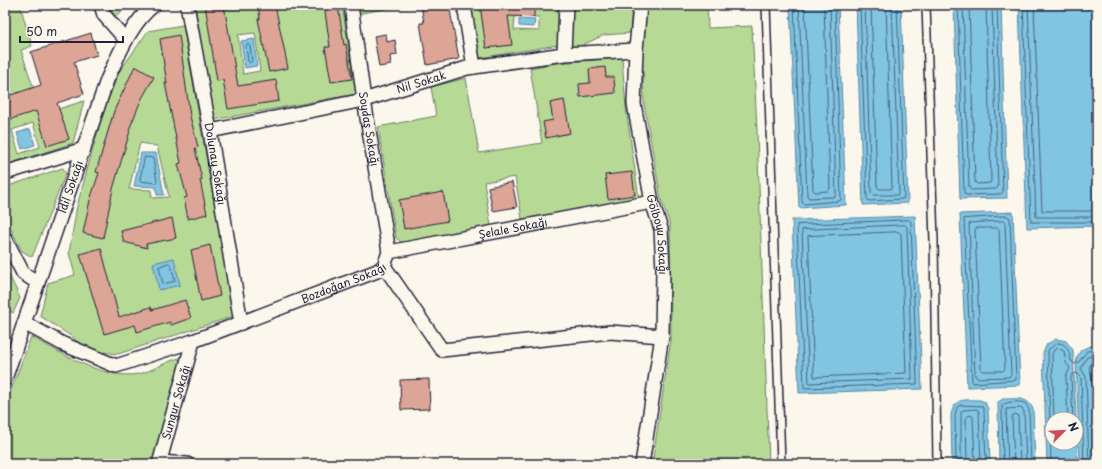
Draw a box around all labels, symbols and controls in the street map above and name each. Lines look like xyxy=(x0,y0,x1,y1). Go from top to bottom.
scale bar xyxy=(20,18,123,44)
text: 50 m xyxy=(26,22,57,40)
street label: Nil Sokak xyxy=(394,66,449,97)
street label: Soydaş Sokağı xyxy=(355,90,384,167)
street label: Dolunay Sokağı xyxy=(201,121,231,206)
street label: İdil Sokağı xyxy=(53,158,87,215)
street label: Gölboyu Sokağı xyxy=(643,193,672,275)
street label: Şelale Sokağı xyxy=(477,213,549,243)
street label: Bozdoğan Sokağı xyxy=(298,258,389,307)
street label: Sungur Sokağı xyxy=(157,363,194,442)
north arrow xyxy=(1044,411,1084,451)
text: N xyxy=(1064,419,1083,434)

